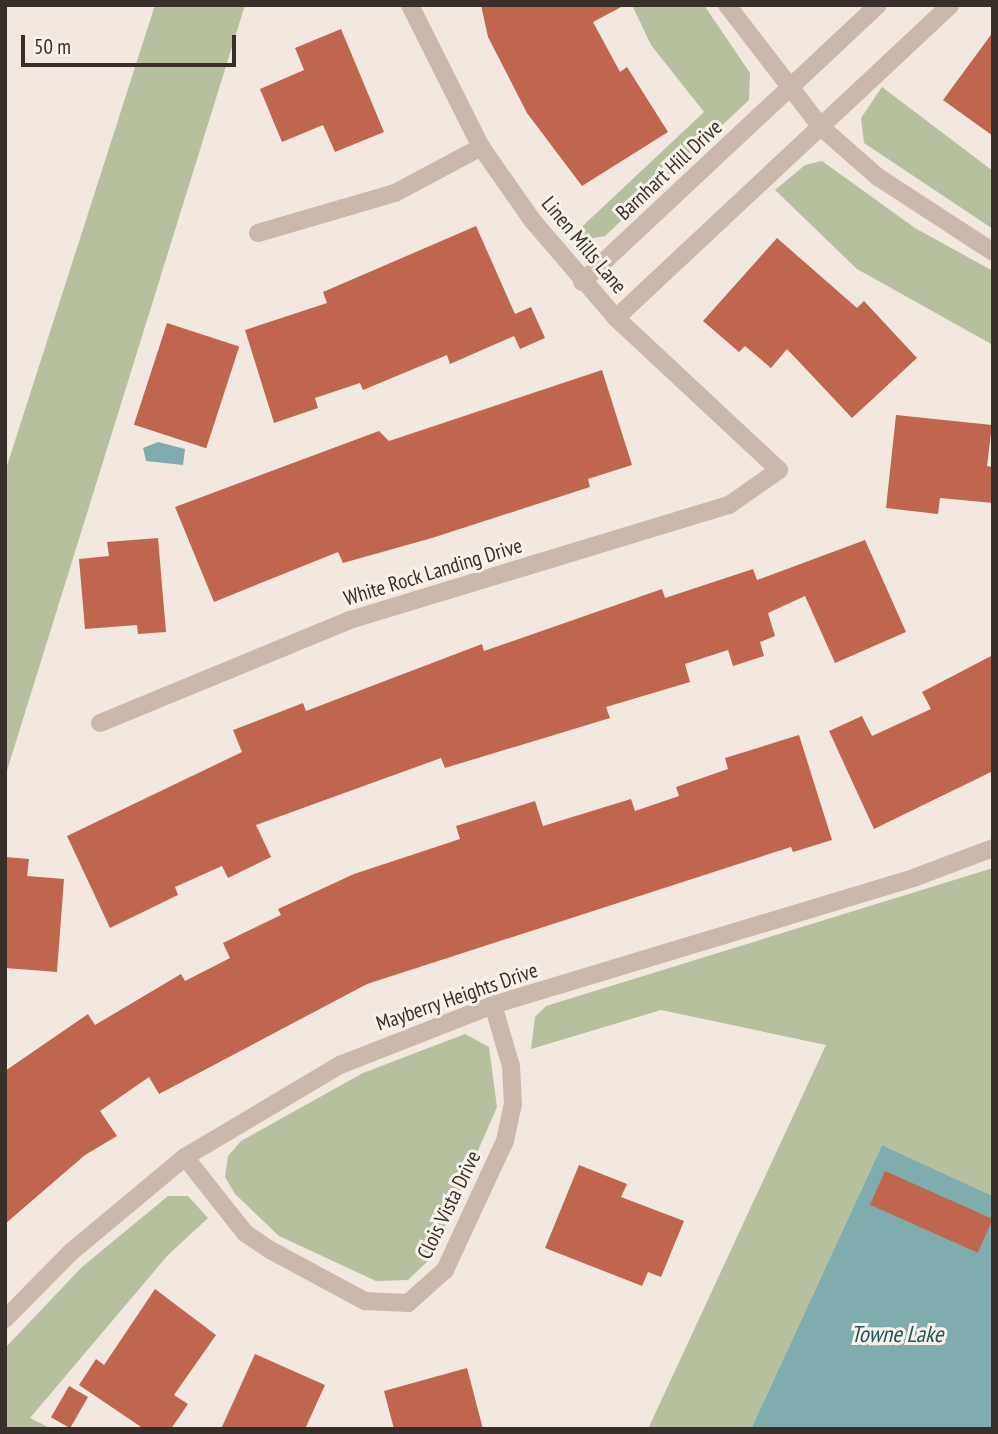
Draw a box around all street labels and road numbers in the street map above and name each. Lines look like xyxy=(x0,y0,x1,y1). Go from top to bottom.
street label: Barnhart Hill Drive xyxy=(611,115,727,225)
street label: Linen Mills Lane xyxy=(536,191,632,299)
street label: White Rock Landing Drive xyxy=(341,533,525,611)
street label: Mayberry Heights Drive xyxy=(373,957,541,1037)
street label: Clois Vista Drive xyxy=(412,1147,486,1263)

